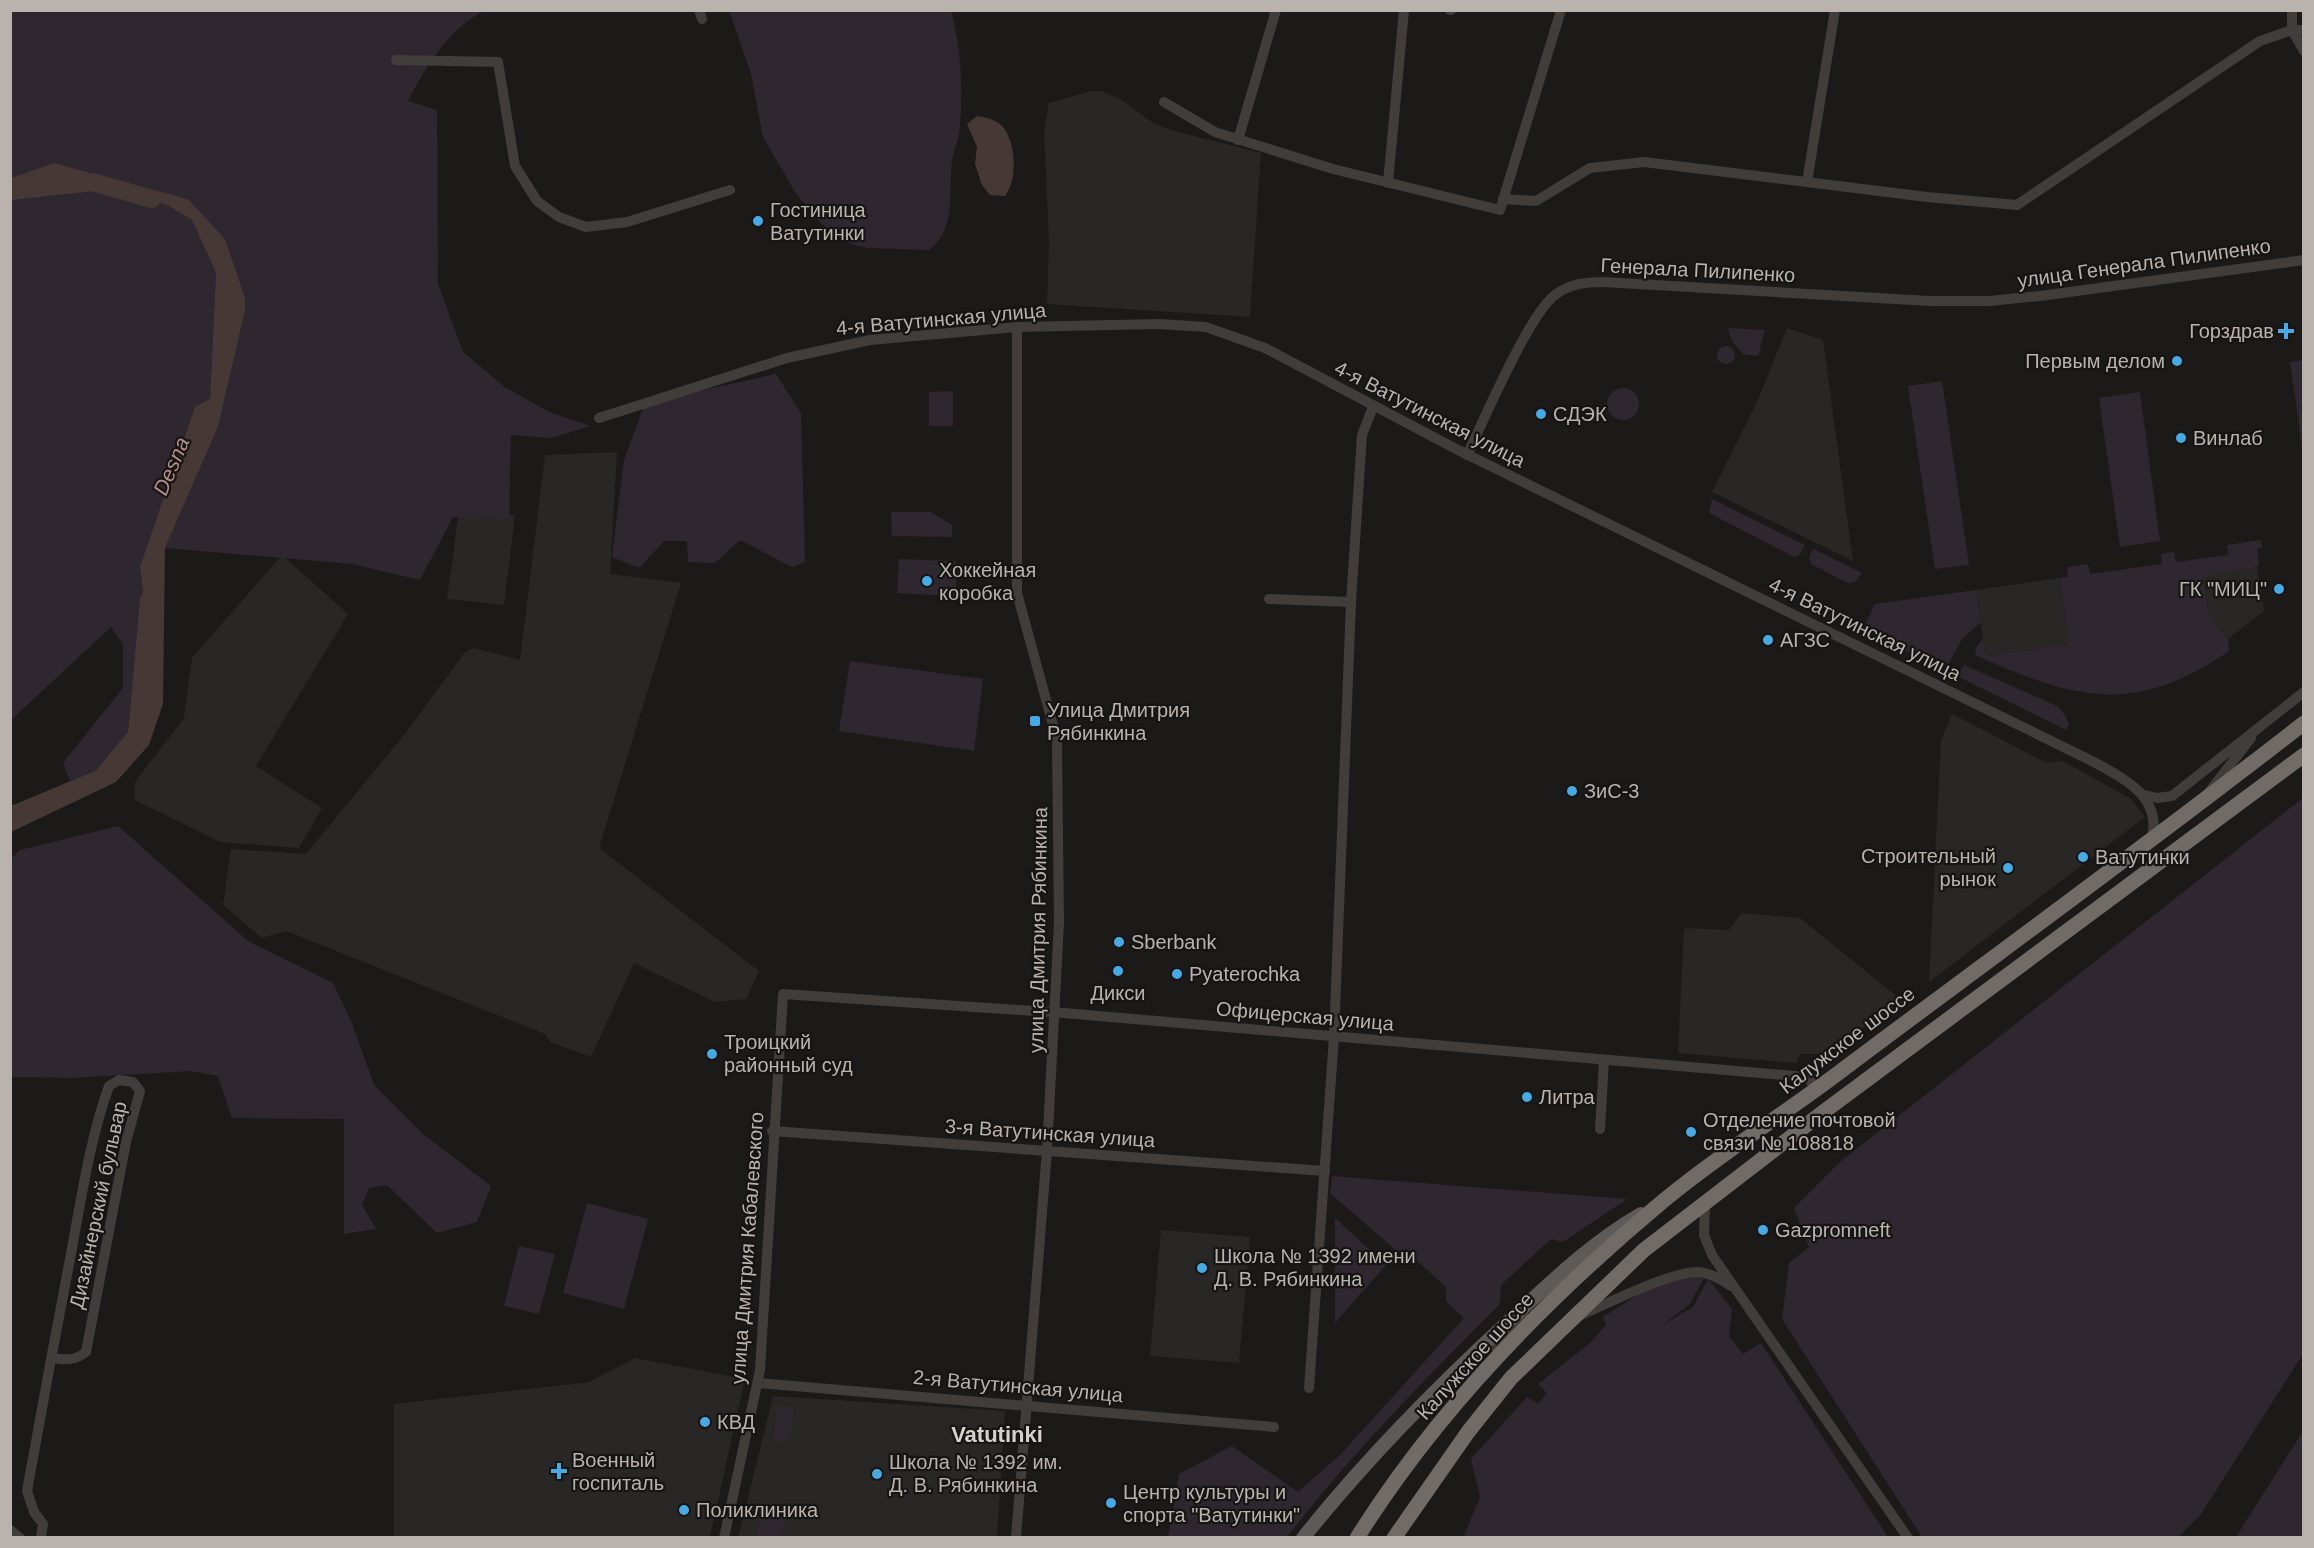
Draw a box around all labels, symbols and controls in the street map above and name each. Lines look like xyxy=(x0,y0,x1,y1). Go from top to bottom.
place label: Гостиница Ватутинки xyxy=(770,199,867,244)
marker: Гостиница Ватутинки xyxy=(751,214,765,228)
street label: улица Генерала Пилипенко xyxy=(2016,234,2272,292)
street label: Генерала Пилипенко xyxy=(1600,254,1796,286)
street label: 4-я Ватутинская улица xyxy=(835,299,1048,339)
place label: Горздрав xyxy=(2189,320,2274,342)
marker: Горздрав xyxy=(2279,324,2293,338)
place label: Первым делом xyxy=(2025,350,2165,372)
marker: Первым делом xyxy=(2170,354,2184,368)
street label: 4-я Ватутинская улица xyxy=(1331,356,1530,472)
place label: СДЭК xyxy=(1553,403,1607,425)
marker: СДЭК xyxy=(1534,407,1548,421)
place label: Винлаб xyxy=(2193,427,2263,449)
marker: Винлаб xyxy=(2174,431,2188,445)
water label: Desna xyxy=(149,434,193,498)
place label: Хоккейная коробка xyxy=(939,559,1036,604)
street label: 4-я Ватутинская улица xyxy=(1766,573,1965,685)
marker: Хоккейная коробка xyxy=(920,574,934,588)
place label: ГК "МИЦ" xyxy=(2179,578,2267,600)
marker: ГК "МИЦ" xyxy=(2272,582,2286,596)
place label: АГЗС xyxy=(1780,629,1830,651)
marker: АГЗС xyxy=(1761,633,1775,647)
place label: Улица Дмитрия Рябинкина xyxy=(1047,699,1190,744)
marker: Улица Дмитрия Рябинкина xyxy=(1028,714,1042,728)
place label: ЗиС-3 xyxy=(1584,780,1639,802)
marker: ЗиС-3 xyxy=(1565,784,1579,798)
street label: улица Дмитрия Рябинкина xyxy=(1025,806,1051,1053)
place label: Строительный рынок xyxy=(1861,845,1996,890)
place label: Ватутинки xyxy=(2095,846,2190,868)
marker: Ватутинки xyxy=(2076,850,2090,864)
marker: Строительный рынок xyxy=(2001,861,2015,875)
place label: Sberbank xyxy=(1131,931,1218,953)
marker: Sberbank xyxy=(1112,935,1126,949)
place label: Pyaterochka xyxy=(1189,963,1301,985)
marker: Дикси xyxy=(1111,964,1125,978)
marker: Pyaterochka xyxy=(1170,967,1184,981)
place label: Дикси xyxy=(1091,982,1145,1004)
street label: Калужское шоссе xyxy=(1775,982,1919,1098)
street label: Офицерская улица xyxy=(1215,997,1396,1035)
place label: Троицкий районный суд xyxy=(724,1031,853,1076)
marker: Троицкий районный суд xyxy=(705,1047,719,1061)
place label: Литра xyxy=(1539,1086,1596,1108)
marker: Литра xyxy=(1520,1090,1534,1104)
street label: Дизайнерский бульвар xyxy=(65,1099,131,1311)
place label: Отделение почтовой связи № 108818 xyxy=(1703,1109,1896,1154)
street label: улица Дмитрия Кабалевского xyxy=(727,1111,767,1385)
street label: 3-я Ватутинская улица xyxy=(944,1115,1157,1151)
marker: Отделение почтовой связи № 108818 xyxy=(1684,1125,1698,1139)
place label: Gazpromneft xyxy=(1775,1219,1891,1241)
marker: Gazpromneft xyxy=(1756,1223,1770,1237)
place label: Школа № 1392 имени Д. В. Рябинкина xyxy=(1214,1245,1416,1290)
marker: Школа № 1392 имени Д. В. Рябинкина xyxy=(1195,1261,1209,1275)
street label: Калужское шоссе xyxy=(1412,1288,1538,1424)
street label: 2-я Ватутинская улица xyxy=(912,1366,1125,1406)
place label: КВД xyxy=(717,1411,756,1433)
marker: КВД xyxy=(698,1415,712,1429)
district label: Vatutinki xyxy=(951,1422,1043,1447)
place label: Военный госпиталь xyxy=(572,1449,664,1494)
place label: Школа № 1392 им. Д. В. Рябинкина xyxy=(889,1451,1063,1496)
marker: Военный госпиталь xyxy=(550,1462,568,1480)
marker: Школа № 1392 им. Д. В. Рябинкина xyxy=(870,1467,884,1481)
place label: Центр культуры и спорта "Ватутинки" xyxy=(1123,1481,1300,1526)
marker: Центр культуры и спорта "Ватутинки" xyxy=(1104,1496,1118,1510)
place label: Поликлиника xyxy=(696,1499,819,1521)
marker: Поликлиника xyxy=(677,1503,691,1517)

